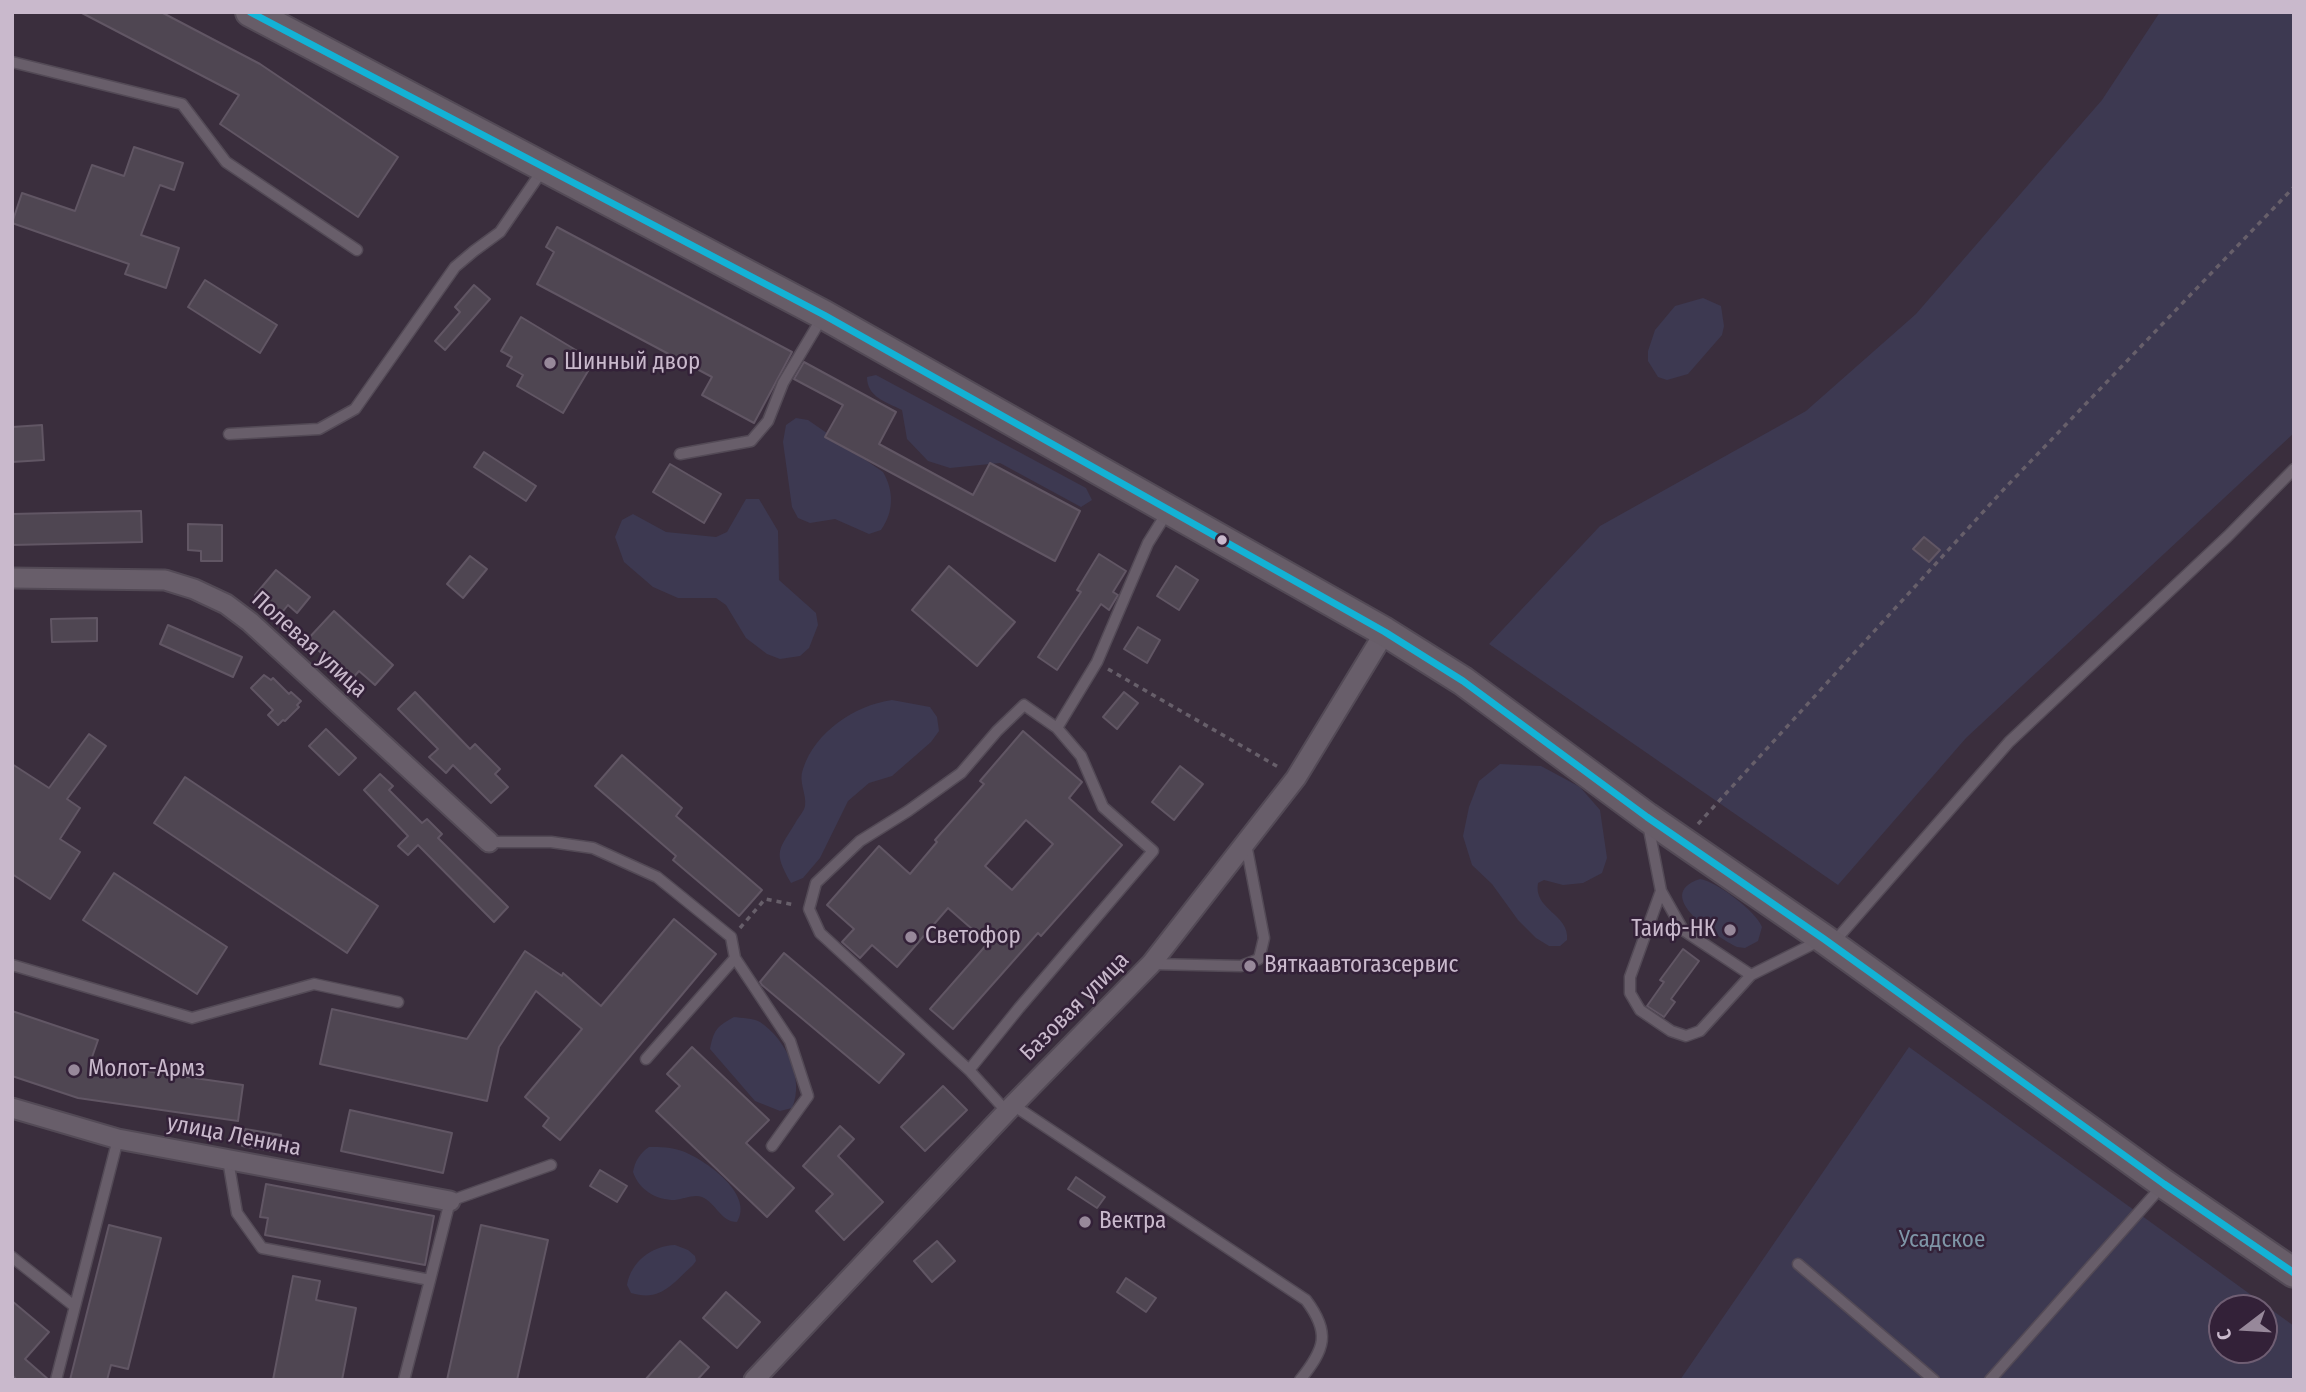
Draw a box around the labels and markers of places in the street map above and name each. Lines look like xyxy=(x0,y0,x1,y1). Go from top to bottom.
place label: Шинный двор xyxy=(564,349,700,377)
marker: Шинный двор xyxy=(542,355,558,371)
unlabelled marker xyxy=(1215,533,1229,547)
place label: Таиф-НК xyxy=(1631,916,1716,944)
marker: Таиф-НК xyxy=(1722,922,1738,938)
place label: Светофор xyxy=(925,923,1021,951)
marker: Светофор xyxy=(903,929,919,945)
place label: Вяткаавтогазсервис xyxy=(1264,952,1458,980)
marker: Вяткаавтогазсервис xyxy=(1242,958,1258,974)
place label: Молот-Армз xyxy=(88,1056,205,1084)
marker: Молот-Армз xyxy=(66,1062,82,1078)
place label: Вектра xyxy=(1099,1208,1166,1236)
marker: Вектра xyxy=(1077,1214,1093,1230)

